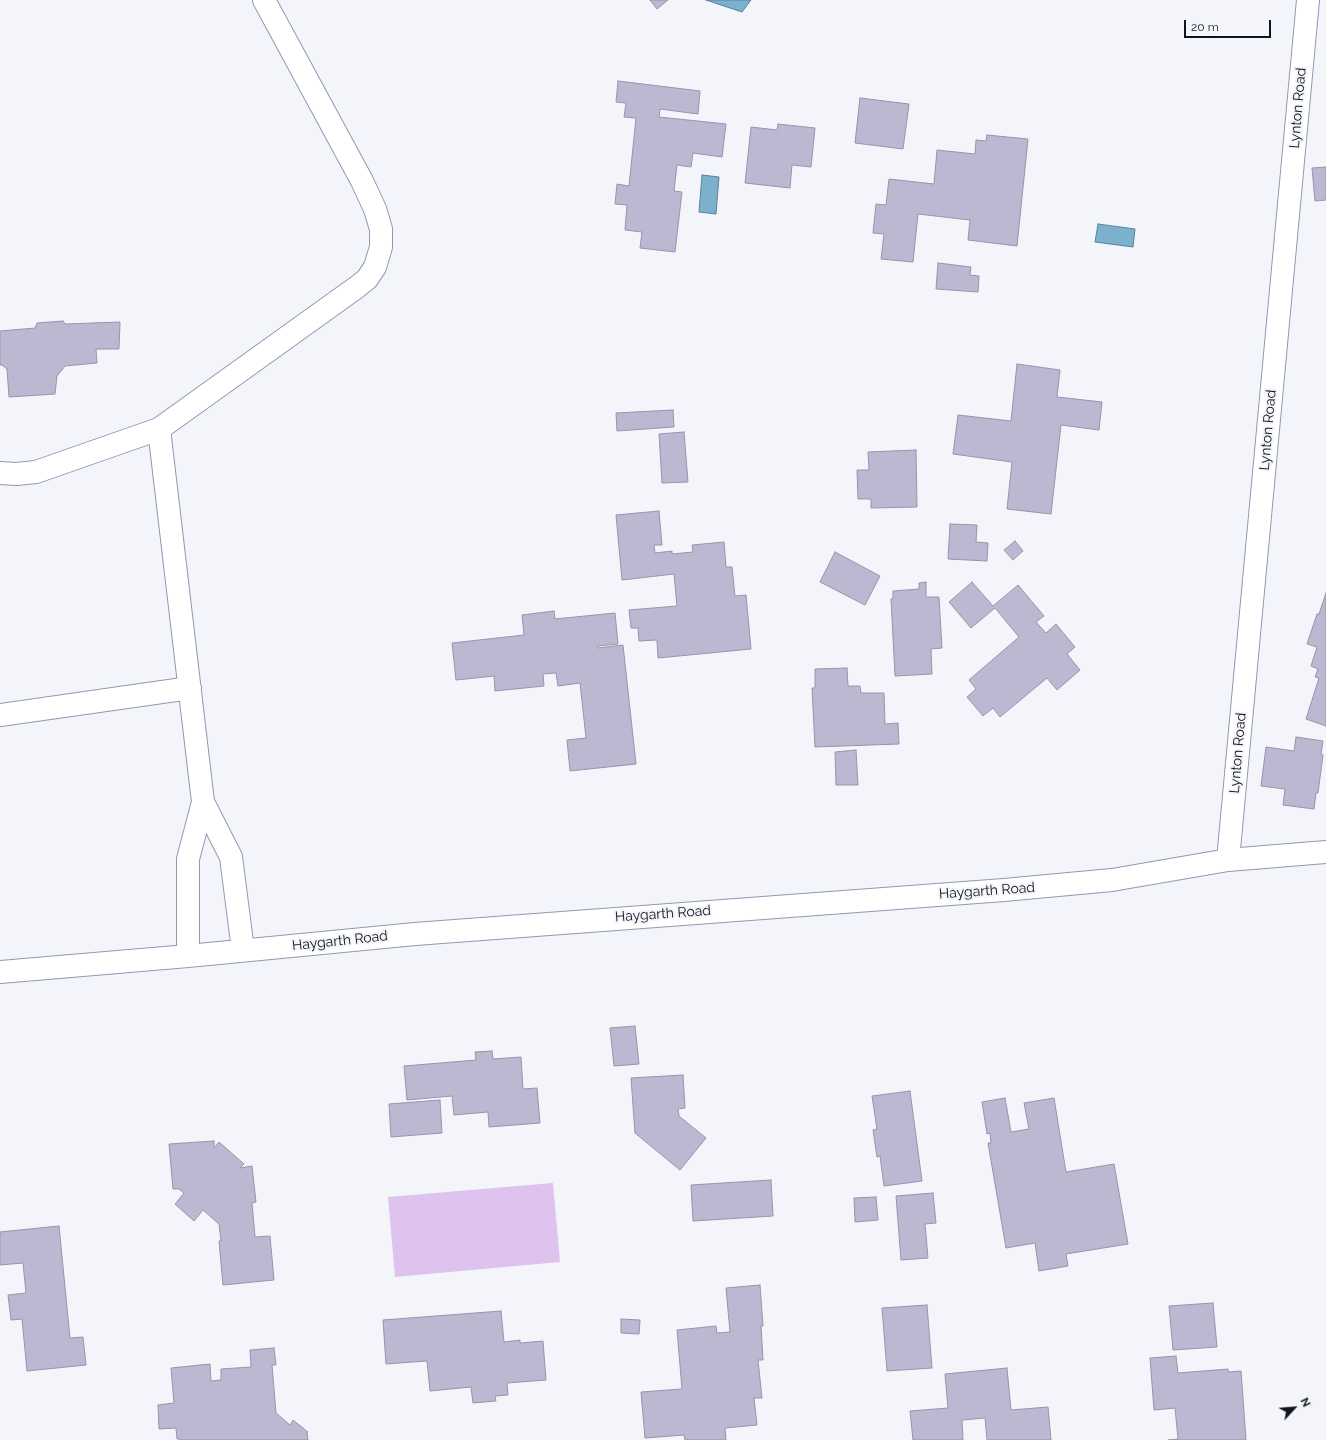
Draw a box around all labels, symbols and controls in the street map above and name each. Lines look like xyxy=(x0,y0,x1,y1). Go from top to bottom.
scale bar xyxy=(1186,12,1273,38)
text: 20 m xyxy=(1191,20,1219,34)
street label: Lynton Road xyxy=(1286,67,1310,149)
street label: Lynton Road xyxy=(1256,389,1280,471)
street label: Lynton Road xyxy=(1226,712,1250,794)
street label: Haygarth Road xyxy=(938,879,1036,903)
street label: Haygarth Road xyxy=(614,902,712,926)
street label: Haygarth Road xyxy=(291,928,389,954)
north arrow xyxy=(1274,1388,1314,1428)
text: N xyxy=(1298,1396,1313,1409)

